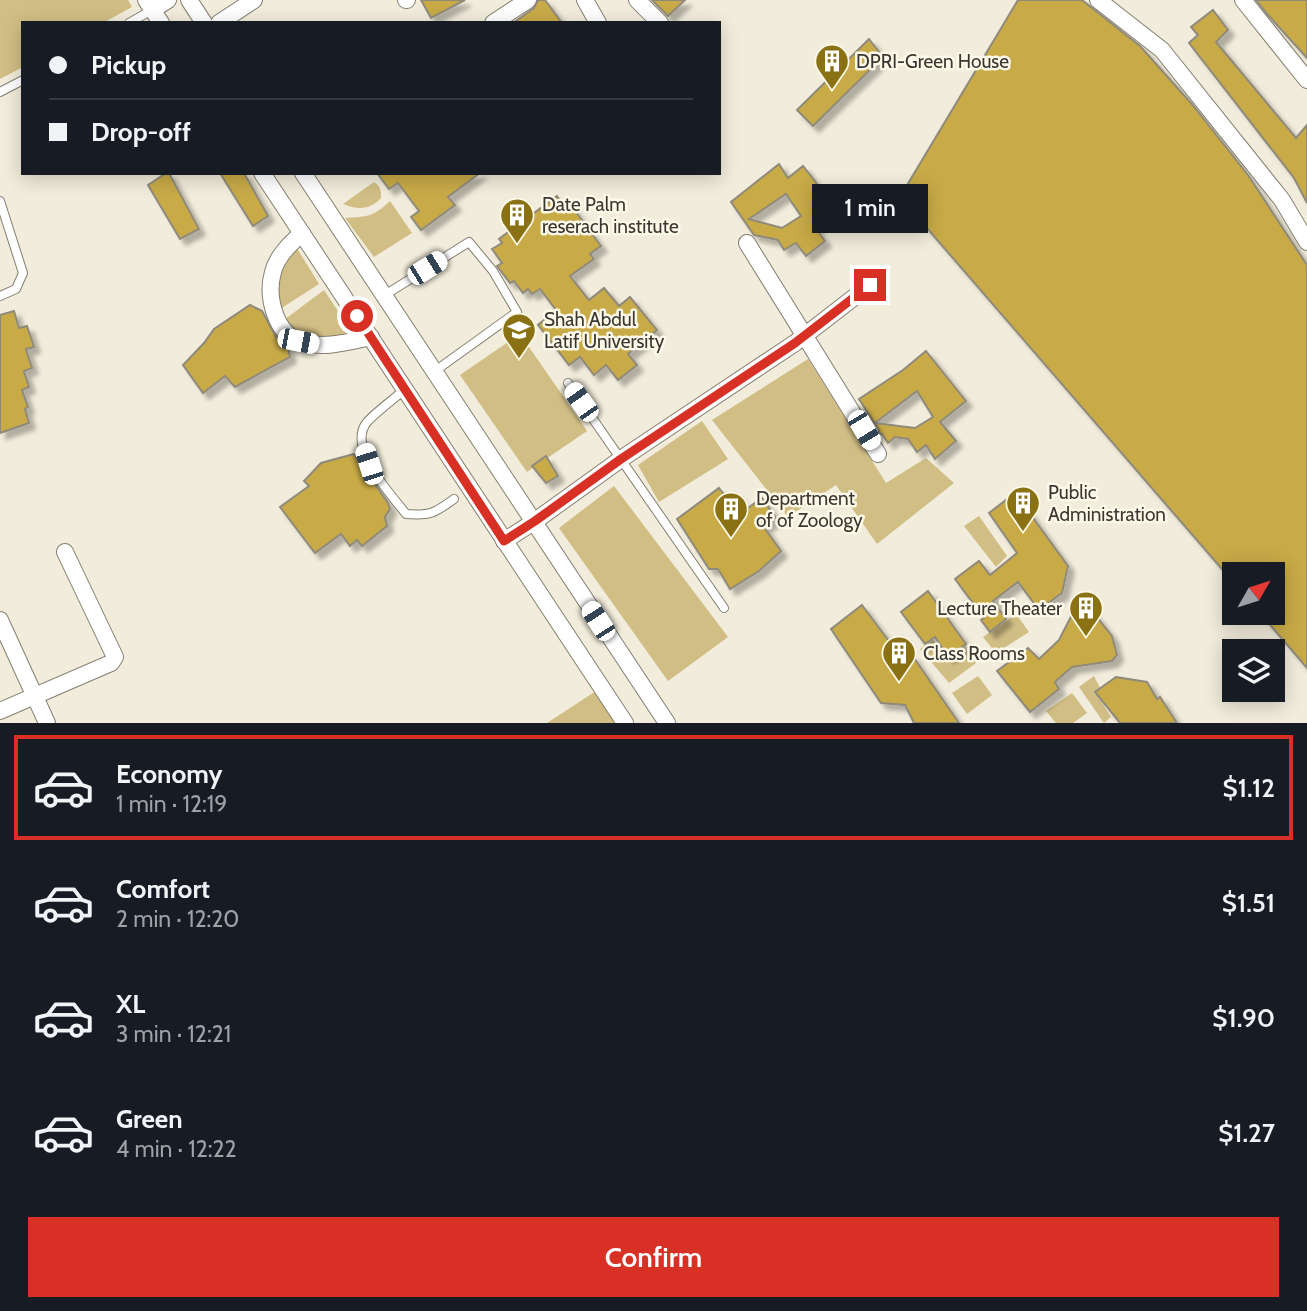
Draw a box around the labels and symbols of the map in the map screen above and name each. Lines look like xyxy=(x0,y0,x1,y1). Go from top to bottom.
building icon: DPRI-Green House xyxy=(813,42,851,91)
place label: DPRI-Green House xyxy=(856,50,1009,73)
callout: 1 min xyxy=(812,184,928,232)
place label: Date Palm reserach institute xyxy=(542,193,679,238)
building icon: Date Palm reserach institute xyxy=(498,196,536,245)
car xyxy=(404,248,451,288)
route end xyxy=(854,269,886,301)
route start xyxy=(341,300,373,332)
place label: Shah Abdul Latif University xyxy=(544,308,665,353)
school or university icon: Shah Abdul Latif University xyxy=(500,311,538,360)
car xyxy=(276,327,321,355)
car xyxy=(561,379,602,425)
car xyxy=(845,407,884,453)
car xyxy=(353,441,386,487)
place label: Public Administration xyxy=(1048,481,1166,526)
building icon: Public Administration xyxy=(1004,484,1042,533)
place label: Department of of Zoology xyxy=(756,487,863,532)
building icon: Department of of Zoology xyxy=(712,490,750,539)
north arrow xyxy=(1222,562,1284,625)
building icon: Lecture Theater xyxy=(1067,589,1105,638)
place label: Lecture Theater xyxy=(937,597,1062,620)
car xyxy=(578,598,619,644)
building icon: Class Rooms xyxy=(880,634,918,683)
place label: Class Rooms xyxy=(923,642,1025,665)

